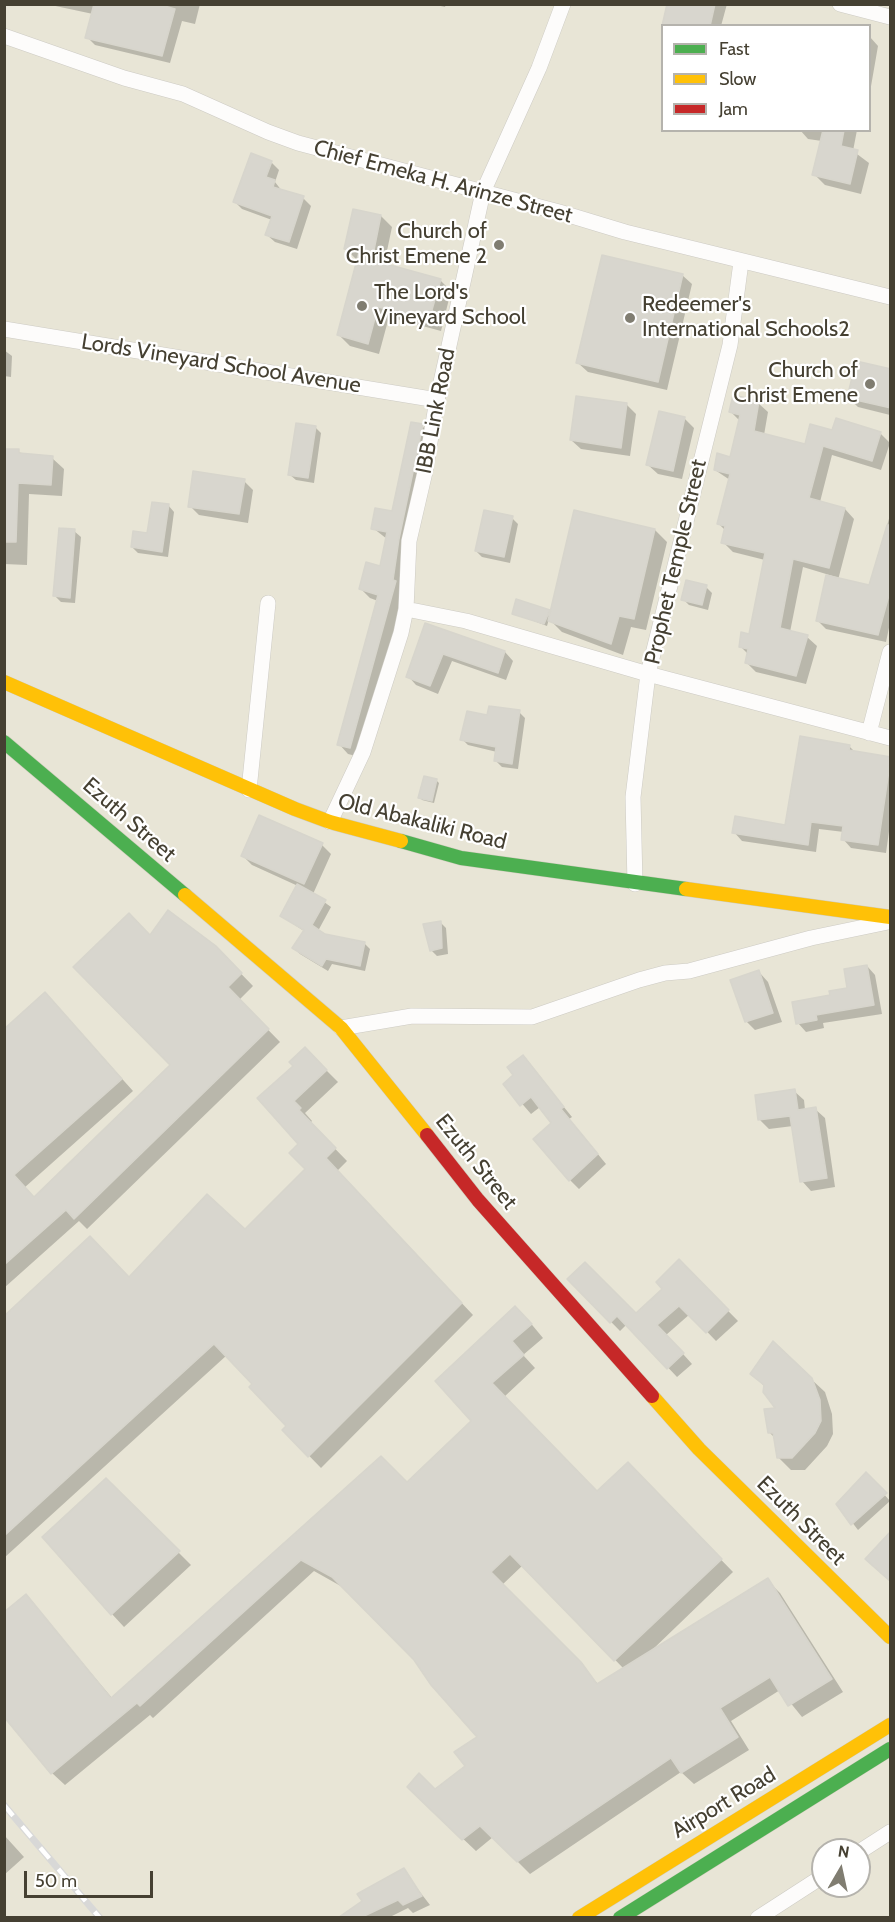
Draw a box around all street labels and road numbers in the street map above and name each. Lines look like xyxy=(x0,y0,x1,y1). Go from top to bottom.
street label: Chief Emeka H. Arinze Street xyxy=(311,135,575,229)
street label: Lords Vineyard School Avenue xyxy=(79,329,363,399)
street label: IBB Link Road xyxy=(411,346,461,476)
street label: Prophet Temple Street xyxy=(640,457,712,667)
street label: Ezuth Street xyxy=(77,772,181,868)
street label: Old Abakaliki Road xyxy=(335,788,509,856)
street label: Ezuth Street xyxy=(430,1109,522,1215)
street label: Ezuth Street xyxy=(751,1471,851,1571)
street label: Airport Road xyxy=(667,1762,781,1844)

